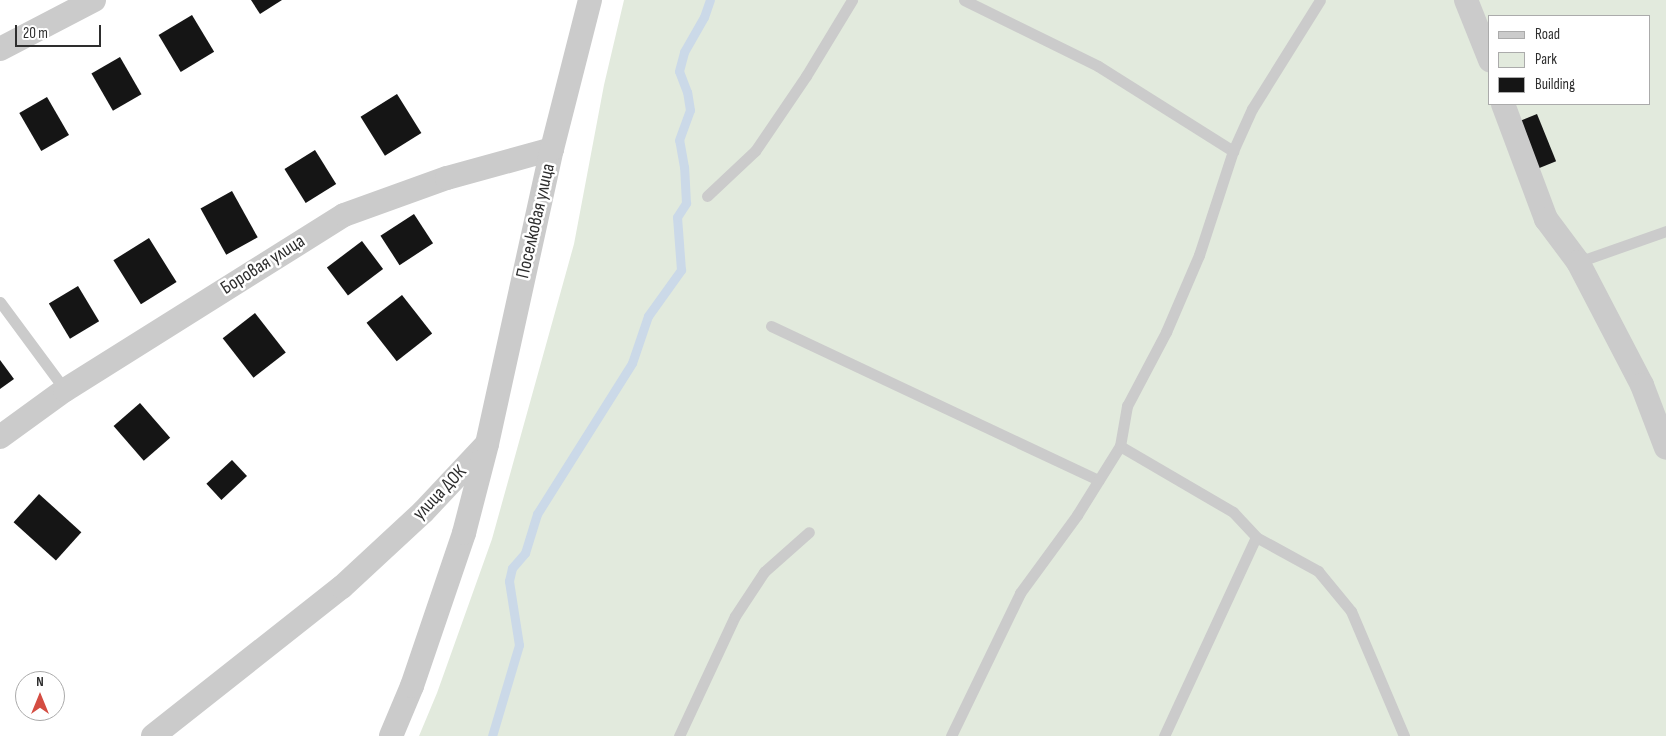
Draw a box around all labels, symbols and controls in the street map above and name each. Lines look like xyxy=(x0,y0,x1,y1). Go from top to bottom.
scale bar xyxy=(18,15,104,47)
legend xyxy=(1488,15,1651,105)
text: 20 m xyxy=(23,24,48,43)
text: Road xyxy=(1535,25,1560,44)
text: Park xyxy=(1535,50,1557,69)
text: Building xyxy=(1535,75,1575,94)
street label: Поселковая улица xyxy=(512,161,560,281)
street label: Боровая улица xyxy=(217,230,309,300)
street label: улица ДОК xyxy=(409,461,471,525)
north arrow xyxy=(15,671,65,721)
text: N xyxy=(36,673,44,690)

